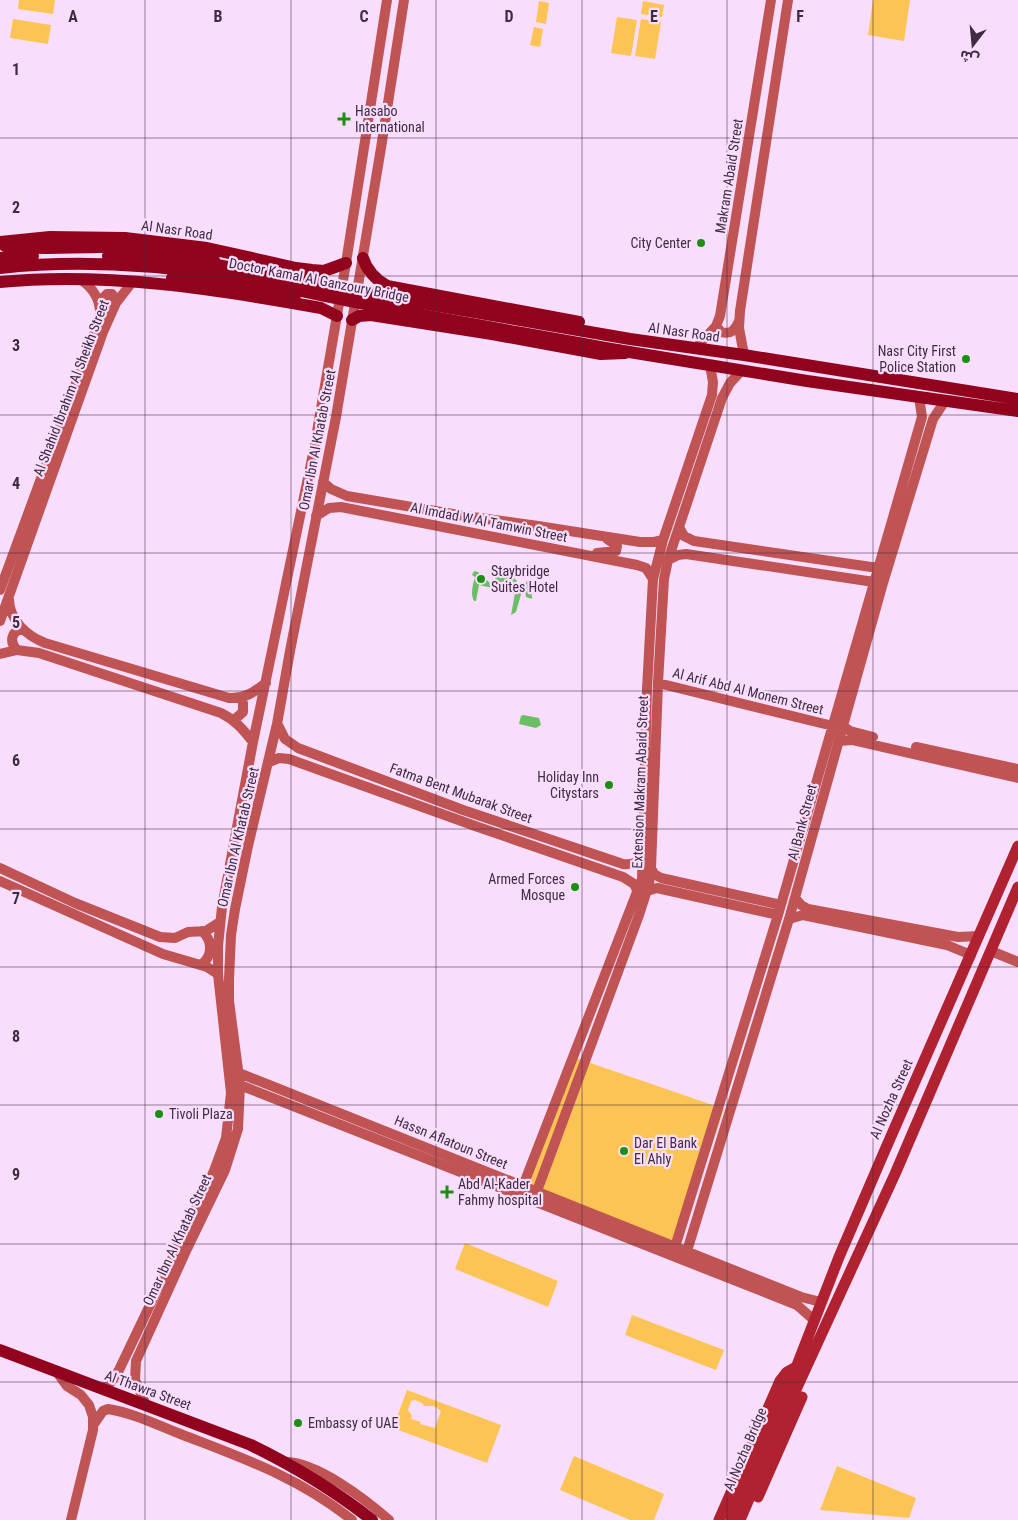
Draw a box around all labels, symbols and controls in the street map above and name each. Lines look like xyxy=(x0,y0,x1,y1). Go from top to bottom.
text: A xyxy=(68,7,78,26)
text: B xyxy=(214,7,223,26)
text: C xyxy=(359,7,369,26)
text: D xyxy=(504,7,514,26)
text: E xyxy=(650,7,658,26)
text: F xyxy=(796,7,804,26)
north arrow xyxy=(948,20,998,70)
text: ش xyxy=(958,47,981,68)
text: 1 xyxy=(12,60,20,79)
place label: Hasabo International xyxy=(355,103,425,135)
marker: Hasabo International xyxy=(337,112,351,126)
street label: Makram Abaid Street xyxy=(712,118,746,234)
text: 2 xyxy=(12,198,20,217)
street label: Al Nasr Road xyxy=(140,217,214,243)
place label: City Center xyxy=(630,235,691,251)
marker: City Center xyxy=(695,237,707,249)
street label: Doctor Kamal Al Ganzoury Bridge xyxy=(228,255,411,305)
street label: Al Shahid Ibrahim Al Sheikh Street xyxy=(30,298,112,478)
street label: Al Nasr Road xyxy=(647,319,721,345)
text: 3 xyxy=(12,336,20,355)
place label: Nasr City First Police Station xyxy=(878,343,956,375)
marker: Nasr City First Police Station xyxy=(960,353,972,365)
street label: Omar Ibn Al Khatab Street xyxy=(296,368,338,512)
text: 4 xyxy=(12,474,20,493)
street label: Al Imdad W Al Tamwin Street xyxy=(409,499,569,545)
place label: Staybridge Suites Hotel xyxy=(491,563,558,595)
marker: Staybridge Suites Hotel xyxy=(475,573,487,585)
text: 5 xyxy=(12,613,20,632)
street label: Al Arif Abd Al Monem Street xyxy=(671,665,825,717)
street label: Extension Makram Abaid Street xyxy=(629,695,651,869)
text: 6 xyxy=(12,751,20,770)
street label: Fatma Bent Mubarak Street xyxy=(388,760,534,826)
street label: Omar Ibn Al Khatab Street xyxy=(214,766,262,908)
place label: Holiday Inn Citystars xyxy=(537,769,599,801)
marker: Holiday Inn Citystars xyxy=(603,779,615,791)
street label: Al Bank Street xyxy=(784,782,820,862)
place label: Armed Forces Mosque xyxy=(488,871,565,903)
marker: Armed Forces Mosque xyxy=(569,881,581,893)
text: 7 xyxy=(12,889,20,908)
text: 8 xyxy=(12,1027,20,1046)
street label: Al Nozha Street xyxy=(866,1057,916,1141)
place label: Tivoli Plaza xyxy=(169,1106,233,1122)
marker: Tivoli Plaza xyxy=(153,1108,165,1120)
street label: Hassn Aflatoun Street xyxy=(392,1112,510,1172)
place label: Dar El Bank El Ahly xyxy=(634,1135,698,1167)
marker: Dar El Bank El Ahly xyxy=(618,1145,630,1157)
text: 9 xyxy=(12,1165,20,1184)
street label: Omar Ibn Al Khatab Street xyxy=(140,1172,214,1308)
place label: Abd Al-Kader Fahmy hospital xyxy=(458,1176,542,1208)
marker: Abd Al-Kader Fahmy hospital xyxy=(440,1185,454,1199)
street label: Al Thawra Street xyxy=(103,1367,193,1413)
street label: Al Nozha Bridge xyxy=(720,1405,770,1493)
place label: Embassy of UAE xyxy=(308,1415,398,1431)
marker: Embassy of UAE xyxy=(292,1417,304,1429)

